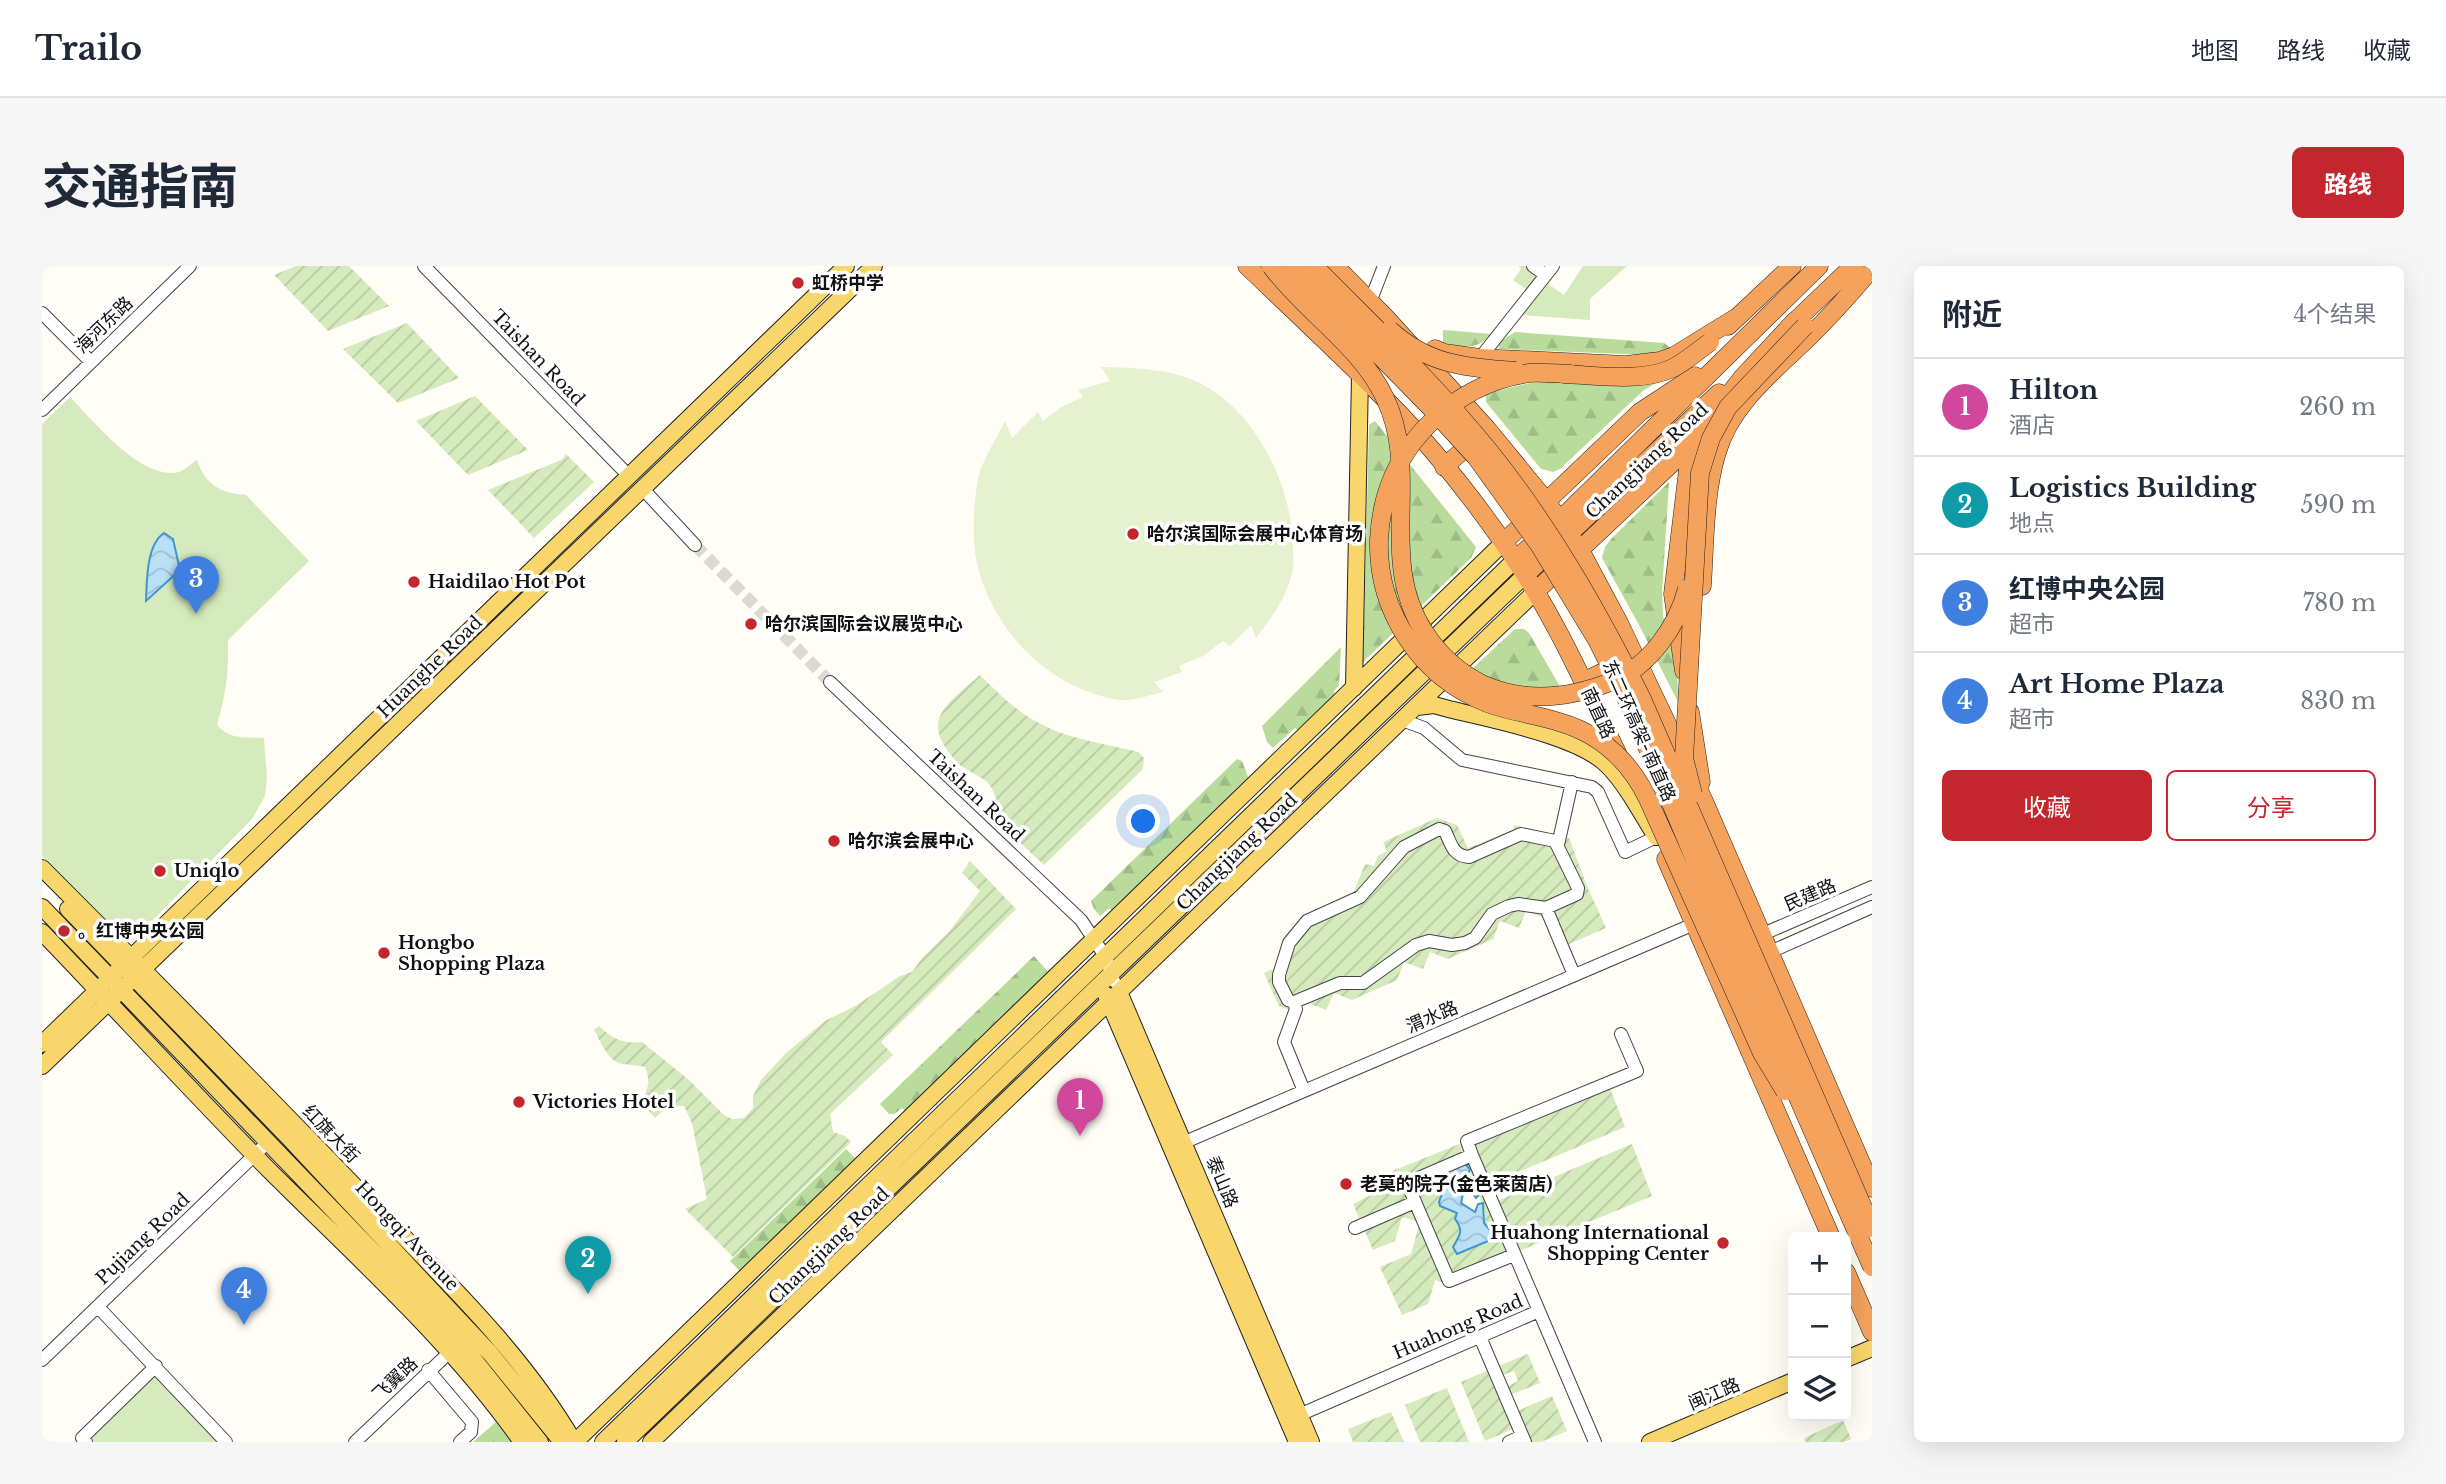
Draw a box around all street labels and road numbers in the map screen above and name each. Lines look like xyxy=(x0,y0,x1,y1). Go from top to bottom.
street label: 海河东路 xyxy=(70,292,138,358)
street label: Taishan Road xyxy=(487,306,589,410)
street label: Changjiang Road xyxy=(1581,399,1713,523)
street label: Huanghe Road xyxy=(373,611,487,723)
street label: 东二环高架-南直路 xyxy=(1598,657,1680,805)
street label: 南直路 xyxy=(1577,684,1619,742)
street label: Taishan Road xyxy=(923,745,1029,847)
street label: Changjiang Road xyxy=(1172,789,1302,915)
street label: 民建路 xyxy=(1781,874,1839,916)
street label: 渭水路 xyxy=(1403,996,1461,1038)
street label: 红旗大街 xyxy=(298,1100,364,1168)
street label: 泰山路 xyxy=(1201,1153,1243,1211)
street label: Hongqi Avenue xyxy=(351,1177,463,1295)
street label: Changjiang Road xyxy=(764,1183,894,1309)
street label: Pujiang Road xyxy=(91,1189,195,1289)
street label: Huahong Road xyxy=(1390,1290,1526,1364)
street label: 飞翼路 xyxy=(368,1352,422,1406)
street label: 闽江路 xyxy=(1685,1373,1743,1415)

